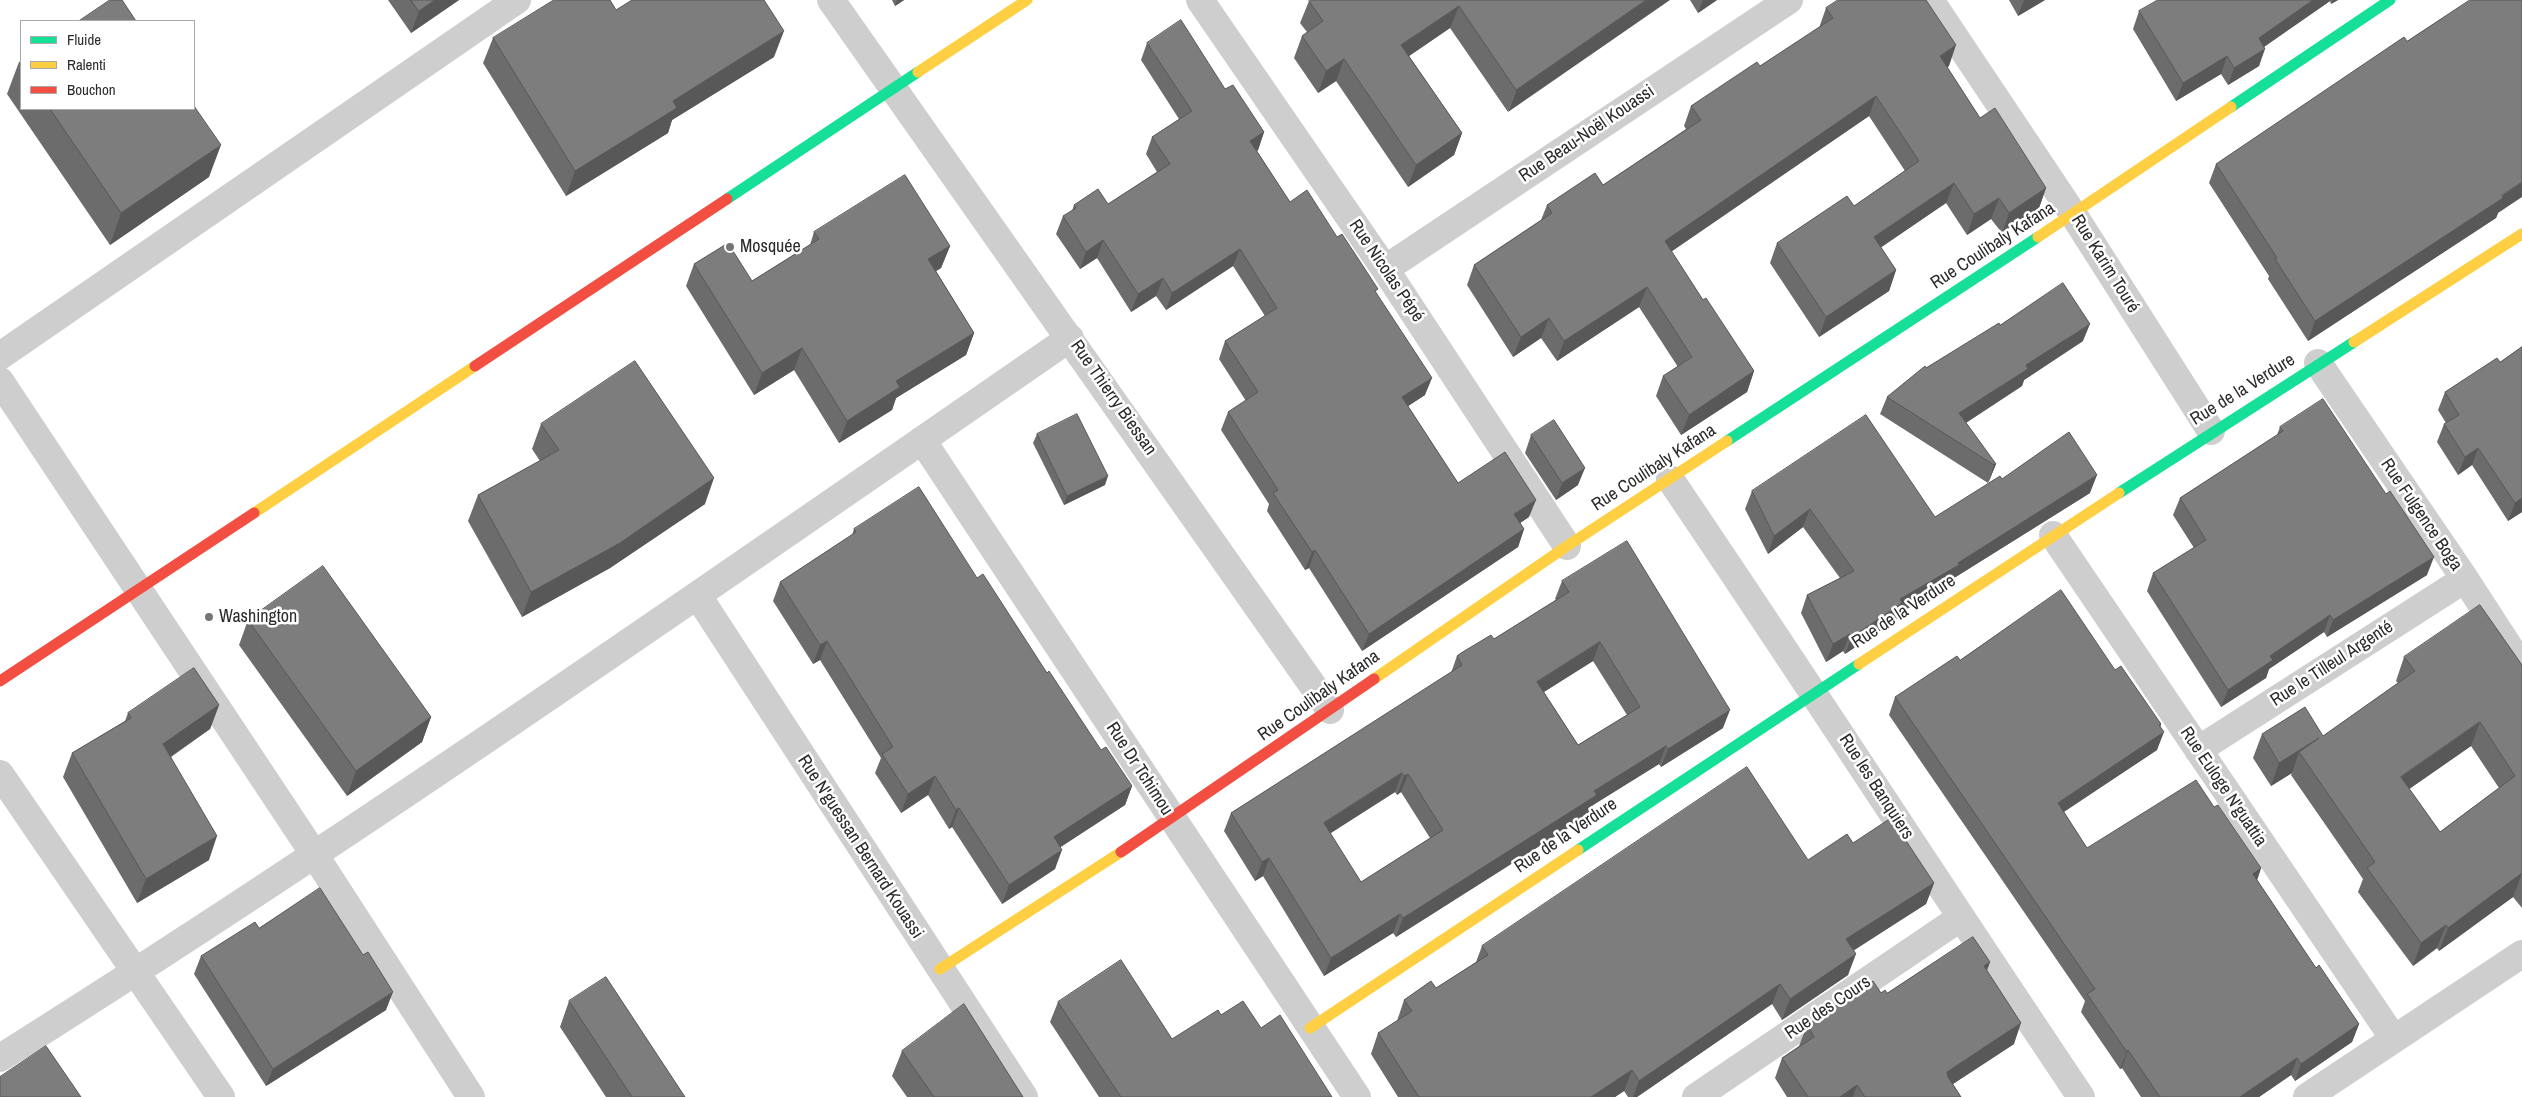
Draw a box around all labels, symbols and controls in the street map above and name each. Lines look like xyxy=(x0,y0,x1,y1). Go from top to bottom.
legend xyxy=(20,20,195,110)
text: Fluide xyxy=(67,29,101,50)
text: Ralenti xyxy=(67,54,106,75)
text: Bouchon xyxy=(67,79,116,100)
street label: Rue Beau-Noël Kouassi xyxy=(1515,81,1659,187)
street label: Rue Coulibaly Kafana xyxy=(1927,198,2059,294)
street label: Rue Karim Touré xyxy=(2066,211,2144,317)
street label: Rue Nicolas Pépé xyxy=(1344,216,1428,326)
place label: Mosquée xyxy=(740,236,801,258)
marker: Mosquée xyxy=(724,241,736,253)
street label: Rue Thierry Biessan xyxy=(1065,336,1161,460)
street label: Rue de la Verdure xyxy=(2187,349,2299,431)
street label: Rue Coulibaly Kafana xyxy=(1588,420,1720,516)
street label: Rue Fulgence Boga xyxy=(2376,455,2466,575)
street label: Rue de la Verdure xyxy=(1848,571,1960,653)
place label: Washington xyxy=(219,606,297,628)
marker: Washington xyxy=(203,611,215,623)
street label: Rue le Tilleul Argenté xyxy=(2267,616,2397,712)
street label: Rue Coulibaly Kafana xyxy=(1254,646,1384,746)
street label: Rue Dr Tchimou xyxy=(1101,718,1177,820)
street label: Rue Euloge N'guattia xyxy=(2175,723,2271,851)
street label: Rue les Banquiers xyxy=(1834,730,1918,844)
street label: Rue N'guessan Bernard Kouassi xyxy=(793,751,927,943)
street label: Rue de la Verdure xyxy=(1511,794,1621,878)
street label: Rue des Cours xyxy=(1781,972,1875,1044)

